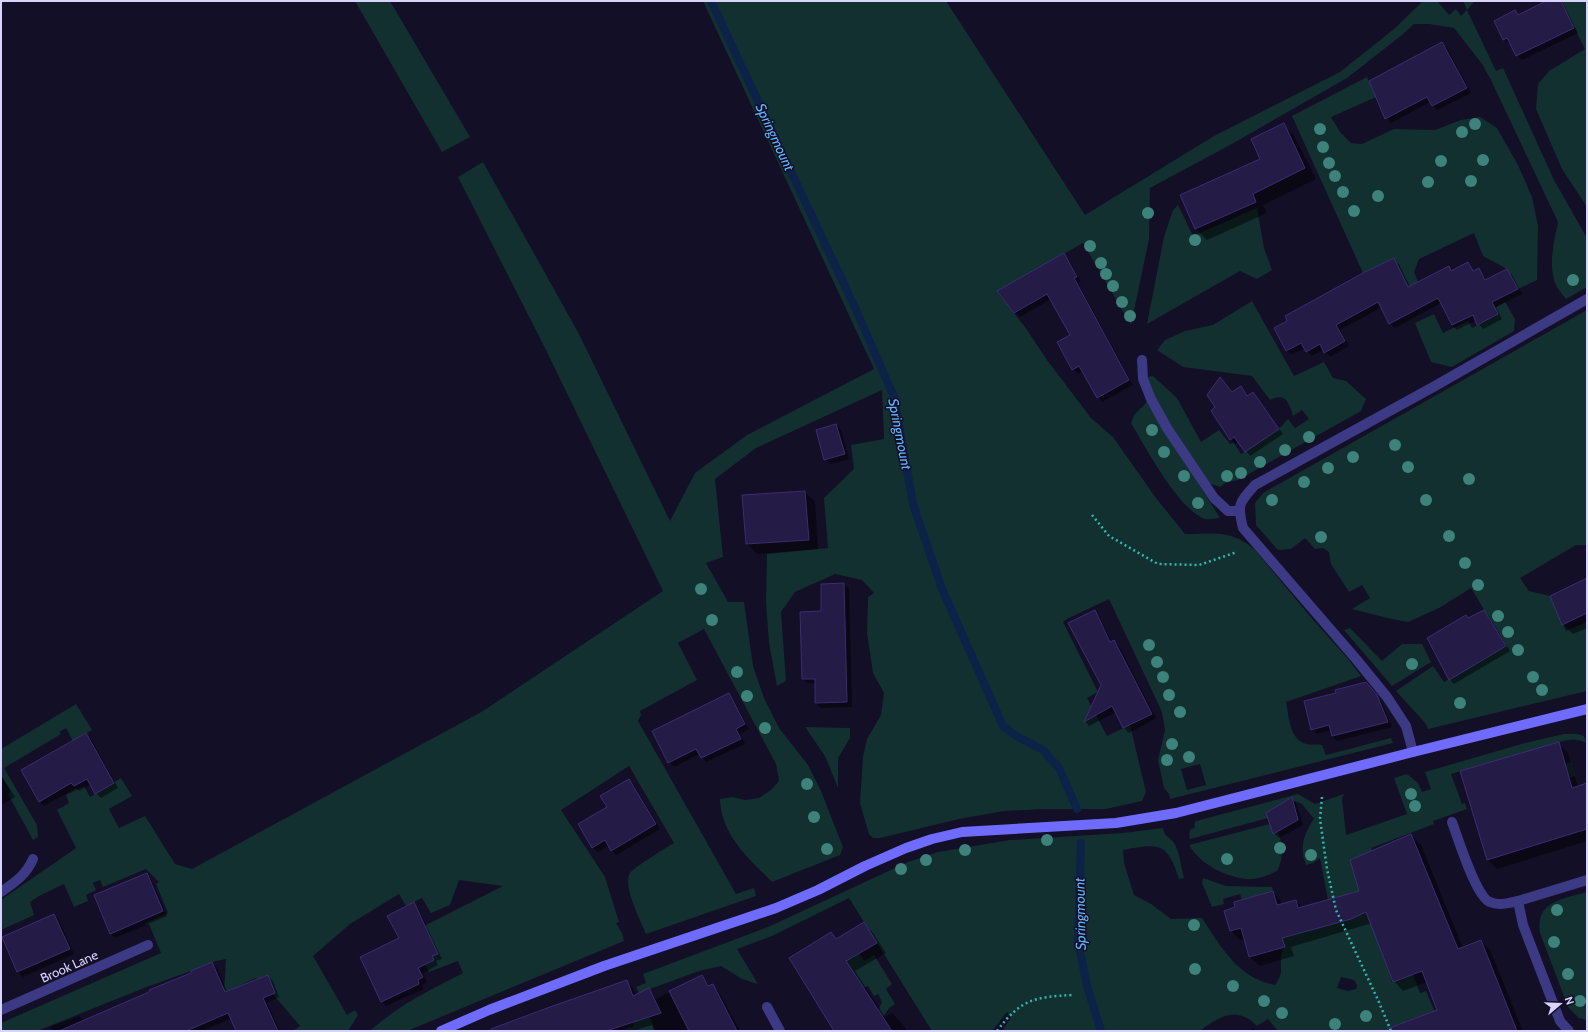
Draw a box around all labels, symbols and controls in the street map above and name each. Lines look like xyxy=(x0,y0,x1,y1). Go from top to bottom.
water label: Springmount xyxy=(752,100,799,174)
water label: Springmount xyxy=(884,397,916,472)
water label: Springmount xyxy=(1070,877,1090,950)
street label: Brook Lane xyxy=(38,946,101,986)
north arrow xyxy=(1540,984,1580,1024)
text: N xyxy=(1562,995,1577,1007)

